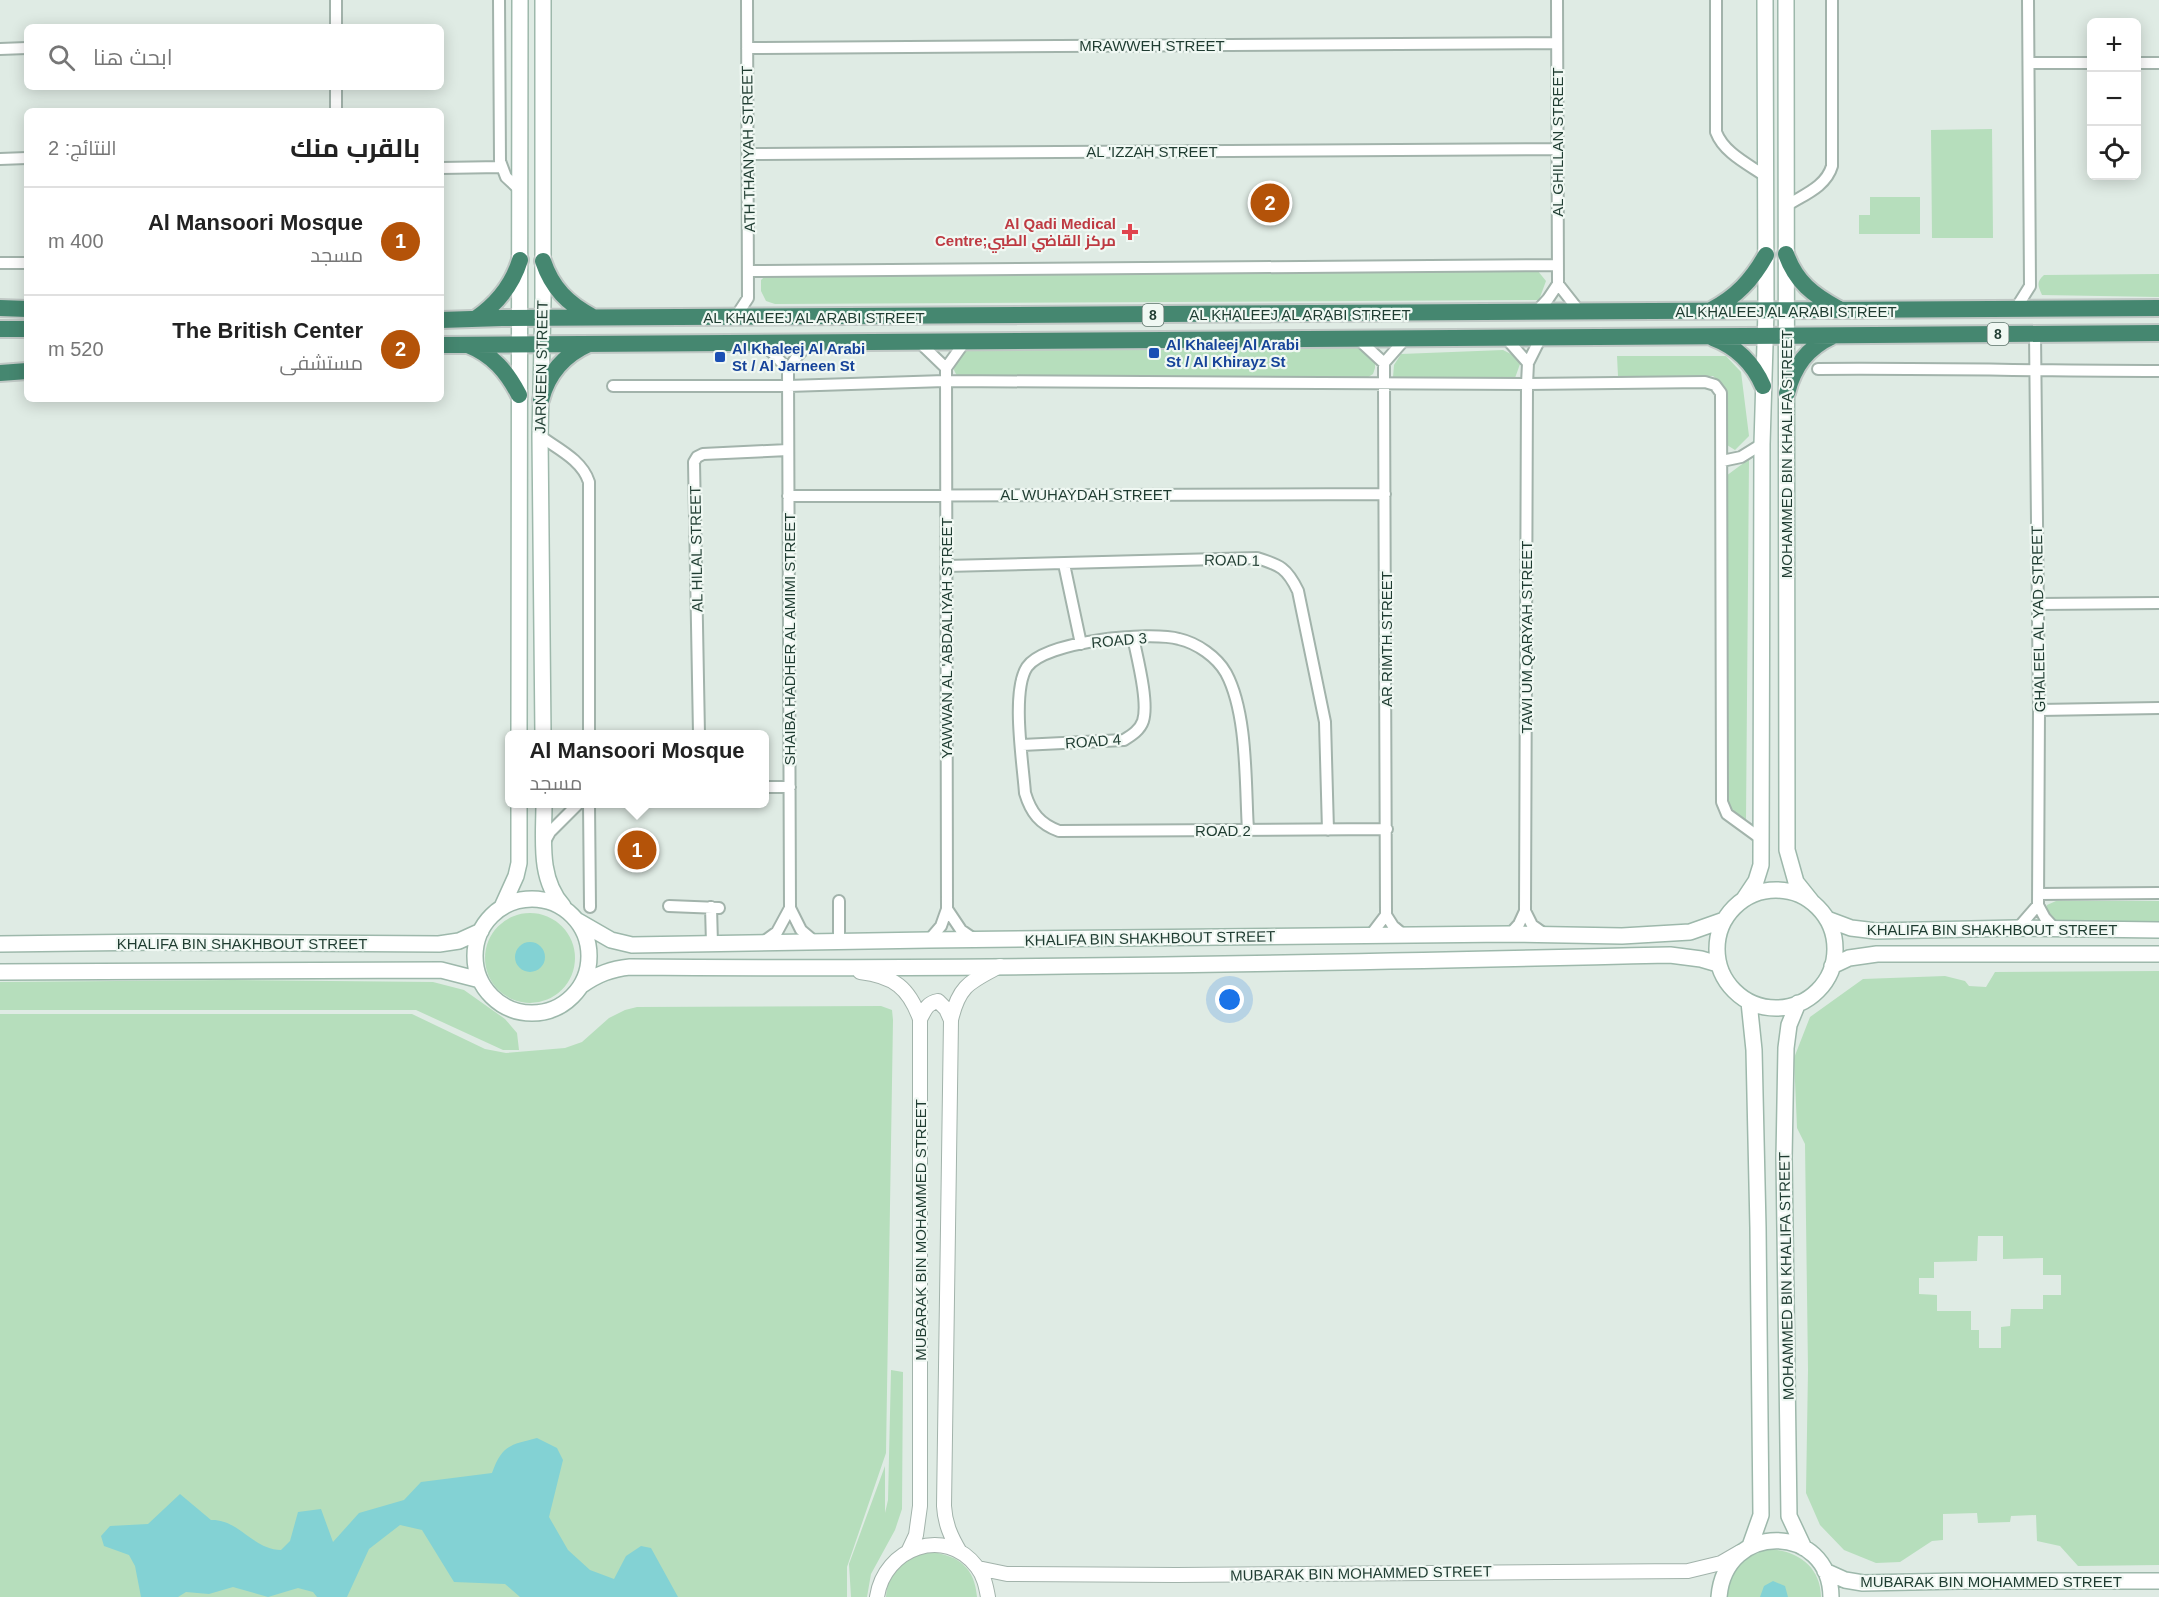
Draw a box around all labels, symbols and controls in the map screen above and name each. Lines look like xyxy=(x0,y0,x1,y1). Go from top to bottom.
map controls xyxy=(2087,18,2141,180)
button: + xyxy=(2087,18,2141,72)
search box xyxy=(24,24,444,90)
street label: MRAWWEH STREET xyxy=(1079,37,1225,54)
icon: search xyxy=(45,41,78,74)
text: ابحث هنا xyxy=(93,45,173,70)
street label: ATH THANYAH STREET xyxy=(738,66,758,232)
street label: AL GHILLAN STREET xyxy=(1549,67,1566,217)
button: − xyxy=(2087,72,2141,126)
button: locate xyxy=(2087,126,2141,180)
text: بالقرب منك xyxy=(290,133,420,163)
text: النتائج: 2 xyxy=(48,137,117,159)
street label: AL 'IZZAH STREET xyxy=(1086,143,1218,160)
pin: 2 xyxy=(1250,180,1290,226)
text: Al Mansoori Mosque xyxy=(148,210,363,235)
place label: Al Qadi Medical Centre;مركز القاضي الطبي xyxy=(935,215,1116,253)
marker: Al Qadi Medical Centre;مركز القاضي الطبي xyxy=(1121,223,1139,241)
text: 400 m xyxy=(48,230,104,252)
text: 1 xyxy=(395,230,406,252)
text: مسجد xyxy=(310,244,363,266)
street label: JARNEEN STREET xyxy=(531,300,551,434)
street label: AL KHALEEJ AL ARABI STREET xyxy=(1675,303,1897,320)
road number: 8 xyxy=(1142,304,1164,326)
street label: AL KHALEEJ AL ARABI STREET xyxy=(1189,306,1411,323)
street label: AL KHALEEJ AL ARABI STREET xyxy=(703,309,925,326)
text: The British Center xyxy=(172,318,363,343)
road number: 8 xyxy=(1988,323,2008,345)
street label: MOHAMMED BIN KHALIFA STREET xyxy=(1778,330,1795,578)
place label: Al Khaleej Al Arabi St / Al Khirayz St xyxy=(1166,336,1299,370)
text: 520 m xyxy=(48,338,104,360)
text: 2 xyxy=(395,338,406,360)
place label: Al Khaleej Al Arabi St / Al Jarneen St xyxy=(732,340,865,374)
marker: Al Khaleej Al Arabi St / Al Khirayz St xyxy=(1147,346,1161,360)
marker: Al Khaleej Al Arabi St / Al Jarneen St xyxy=(713,350,727,364)
text: مستشفى xyxy=(279,352,363,374)
street label: AL HILAL STREET xyxy=(686,486,706,612)
street label: AL WUHAYDAH STREET xyxy=(1000,486,1172,503)
street label: SHAIBA HADHER AL AMIMI STREET xyxy=(781,513,798,765)
street label: YAWWAN AL 'ABDALIYAH STREET xyxy=(938,517,955,759)
street label: GHALEEL AL YAD STREET xyxy=(2028,525,2048,713)
street label: TAWI UM QARYAH STREET xyxy=(1518,541,1535,733)
street label: ROAD 1 xyxy=(1204,551,1260,569)
street label: AR RIMTH STREET xyxy=(1378,571,1395,707)
street label: ROAD 3 xyxy=(1090,629,1148,651)
popup xyxy=(505,730,769,808)
street label: ROAD 4 xyxy=(1065,731,1121,751)
text: Al Mansoori Mosque xyxy=(529,738,745,763)
text: مسجد xyxy=(529,772,582,794)
street label: ROAD 2 xyxy=(1195,822,1251,839)
pin: 1 xyxy=(618,828,656,872)
street label: KHALIFA BIN SHAKHBOUT STREET xyxy=(1867,921,2117,938)
street label: KHALIFA BIN SHAKHBOUT STREET xyxy=(1025,927,1275,949)
street label: KHALIFA BIN SHAKHBOUT STREET xyxy=(117,935,367,952)
your location xyxy=(1215,985,1244,1014)
street label: MUBARAK BIN MOHAMMED STREET xyxy=(912,1099,929,1361)
street label: MOHAMMED BIN KHALIFA STREET xyxy=(1775,1152,1797,1400)
street label: MUBARAK BIN MOHAMMED STREET xyxy=(1230,1562,1492,1584)
street label: MUBARAK BIN MOHAMMED STREET xyxy=(1860,1573,2122,1590)

